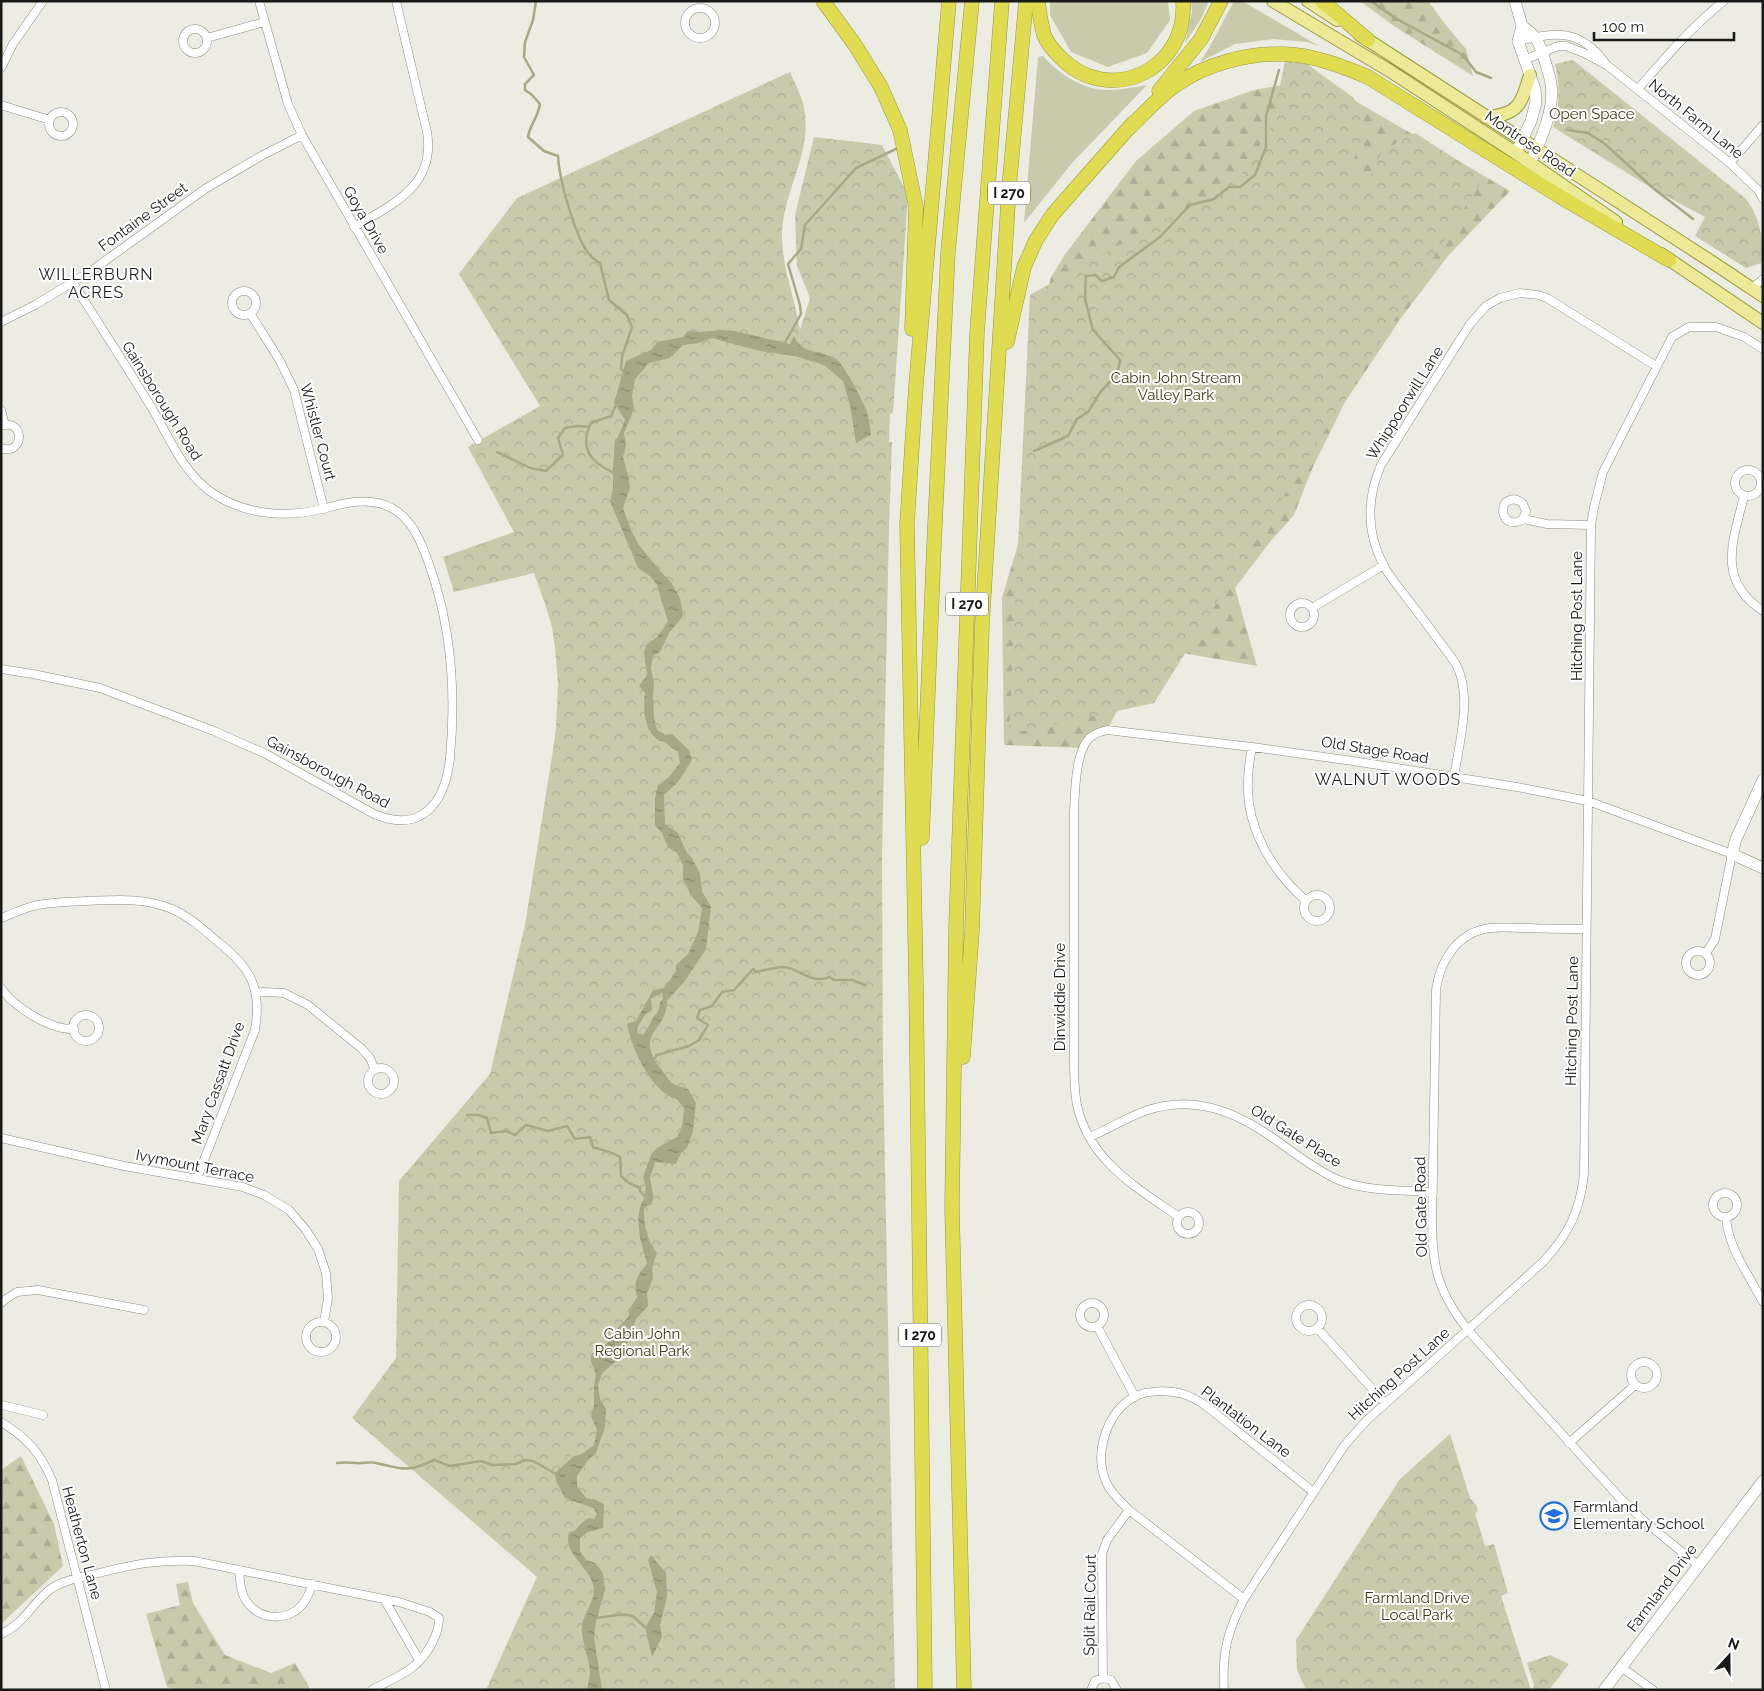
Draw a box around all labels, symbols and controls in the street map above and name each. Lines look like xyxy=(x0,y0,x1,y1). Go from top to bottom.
scale bar xyxy=(1594,10,1734,42)
text: 100 m xyxy=(1602,18,1644,36)
street label: North Farm Lane xyxy=(1645,75,1747,163)
park label: Open Space xyxy=(1549,105,1635,123)
street label: Montrose Road xyxy=(1481,107,1579,181)
street label: Fontaine Street xyxy=(95,179,191,255)
road number: I 270 xyxy=(988,182,1030,204)
street label: Goya Drive xyxy=(339,183,393,257)
district label: WILLERBURN ACRES xyxy=(38,265,154,302)
street label: Gainsborough Road xyxy=(118,338,206,464)
street label: Whippoorwill Lane xyxy=(1363,343,1447,463)
park label: Cabin John Stream Valley Park xyxy=(1111,369,1241,404)
street label: Whistler Court xyxy=(296,381,340,483)
street label: Hitching Post Lane xyxy=(1568,551,1586,681)
road number: I 270 xyxy=(946,592,988,616)
street label: Gainsborough Road xyxy=(263,732,393,812)
street label: Old Stage Road xyxy=(1320,733,1430,767)
district label: WALNUT WOODS xyxy=(1315,770,1461,789)
street label: Dinwiddie Drive xyxy=(1051,943,1069,1051)
street label: Hitching Post Lane xyxy=(1562,956,1582,1086)
street label: Mary Cassatt Drive xyxy=(188,1019,249,1147)
street label: Old Gate Place xyxy=(1247,1101,1345,1171)
street label: Ivymount Terrace xyxy=(134,1146,256,1186)
street label: Old Gate Road xyxy=(1411,1156,1431,1258)
road number: I 270 xyxy=(899,1324,941,1346)
street label: Hitching Post Lane xyxy=(1345,1324,1453,1424)
park label: Cabin John Regional Park xyxy=(595,1325,689,1360)
street label: Plantation Lane xyxy=(1198,1382,1295,1462)
street label: Heatherton Lane xyxy=(58,1484,106,1602)
place label: Farmland Elementary School xyxy=(1573,1498,1705,1533)
school or university icon: Farmland Elementary School xyxy=(1539,1501,1569,1531)
street label: Farmland Drive xyxy=(1623,1540,1701,1635)
street label: Split Rail Court xyxy=(1080,1554,1100,1656)
park label: Farmland Drive Local Park xyxy=(1364,1589,1470,1624)
north arrow xyxy=(1704,1631,1754,1681)
text: N xyxy=(1726,1634,1742,1653)

